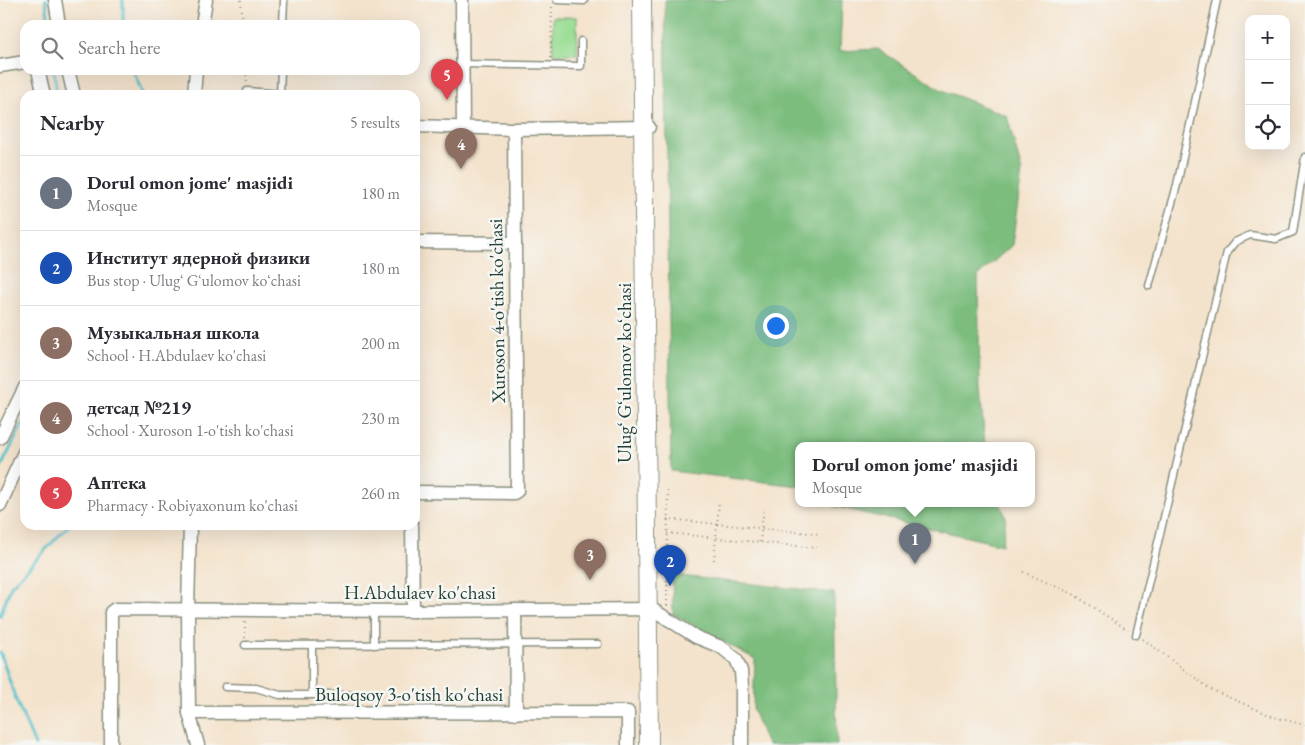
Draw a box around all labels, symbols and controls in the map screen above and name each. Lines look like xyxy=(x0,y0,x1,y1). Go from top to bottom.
map controls xyxy=(1245,15,1290,150)
button: + xyxy=(1245,15,1290,60)
search box xyxy=(20,20,420,75)
icon: search xyxy=(38,34,66,62)
text: Search here xyxy=(78,35,160,60)
pin: 5 xyxy=(431,59,463,100)
button: − xyxy=(1245,60,1290,105)
button: locate xyxy=(1245,105,1290,150)
text: Nearby xyxy=(40,109,104,136)
text: 5 results xyxy=(350,112,400,133)
pin: 4 xyxy=(445,128,477,169)
text: Dorul omon jome' masjidi xyxy=(87,170,293,195)
text: 1 xyxy=(52,183,60,204)
text: 180 m xyxy=(361,183,400,204)
text: Mosque xyxy=(87,195,137,216)
street label: Xuroson 4-o'tish ko'chasi xyxy=(483,218,511,404)
text: Институт ядерной физики xyxy=(87,245,310,270)
text: 2 xyxy=(52,258,60,279)
text: 180 m xyxy=(361,258,400,279)
text: Bus stop · Ulugʻ Gʻulomov koʻchasi xyxy=(87,270,301,291)
street label: Ulugʻ Gʻulomov koʻchasi xyxy=(612,283,637,463)
your location xyxy=(763,313,789,339)
text: Музыкальная школа xyxy=(87,320,260,345)
text: 3 xyxy=(52,333,60,354)
text: 200 m xyxy=(361,333,400,354)
text: School · H.Abdulaev ko'chasi xyxy=(87,345,266,366)
text: детсад №219 xyxy=(87,395,191,420)
text: 4 xyxy=(52,408,60,429)
text: 230 m xyxy=(361,408,400,429)
text: School · Хuroson 1-o'tish ko'chasi xyxy=(87,420,294,441)
popup xyxy=(795,442,1035,507)
text: Dorul omon jome' masjidi xyxy=(812,452,1018,477)
text: Аптека xyxy=(87,470,146,495)
text: Mosque xyxy=(812,477,862,498)
text: 5 xyxy=(52,483,60,504)
text: 260 m xyxy=(361,483,400,504)
text: Pharmacy · Robiyaxonum ko'chasi xyxy=(87,495,298,516)
pin: 1 xyxy=(899,523,931,564)
pin: 3 xyxy=(574,539,606,580)
pin: 2 xyxy=(654,545,686,586)
street label: H.Abdulaev ko'chasi xyxy=(344,580,496,605)
street label: Buloqsoy 3-o'tish ko'chasi xyxy=(315,682,503,707)

